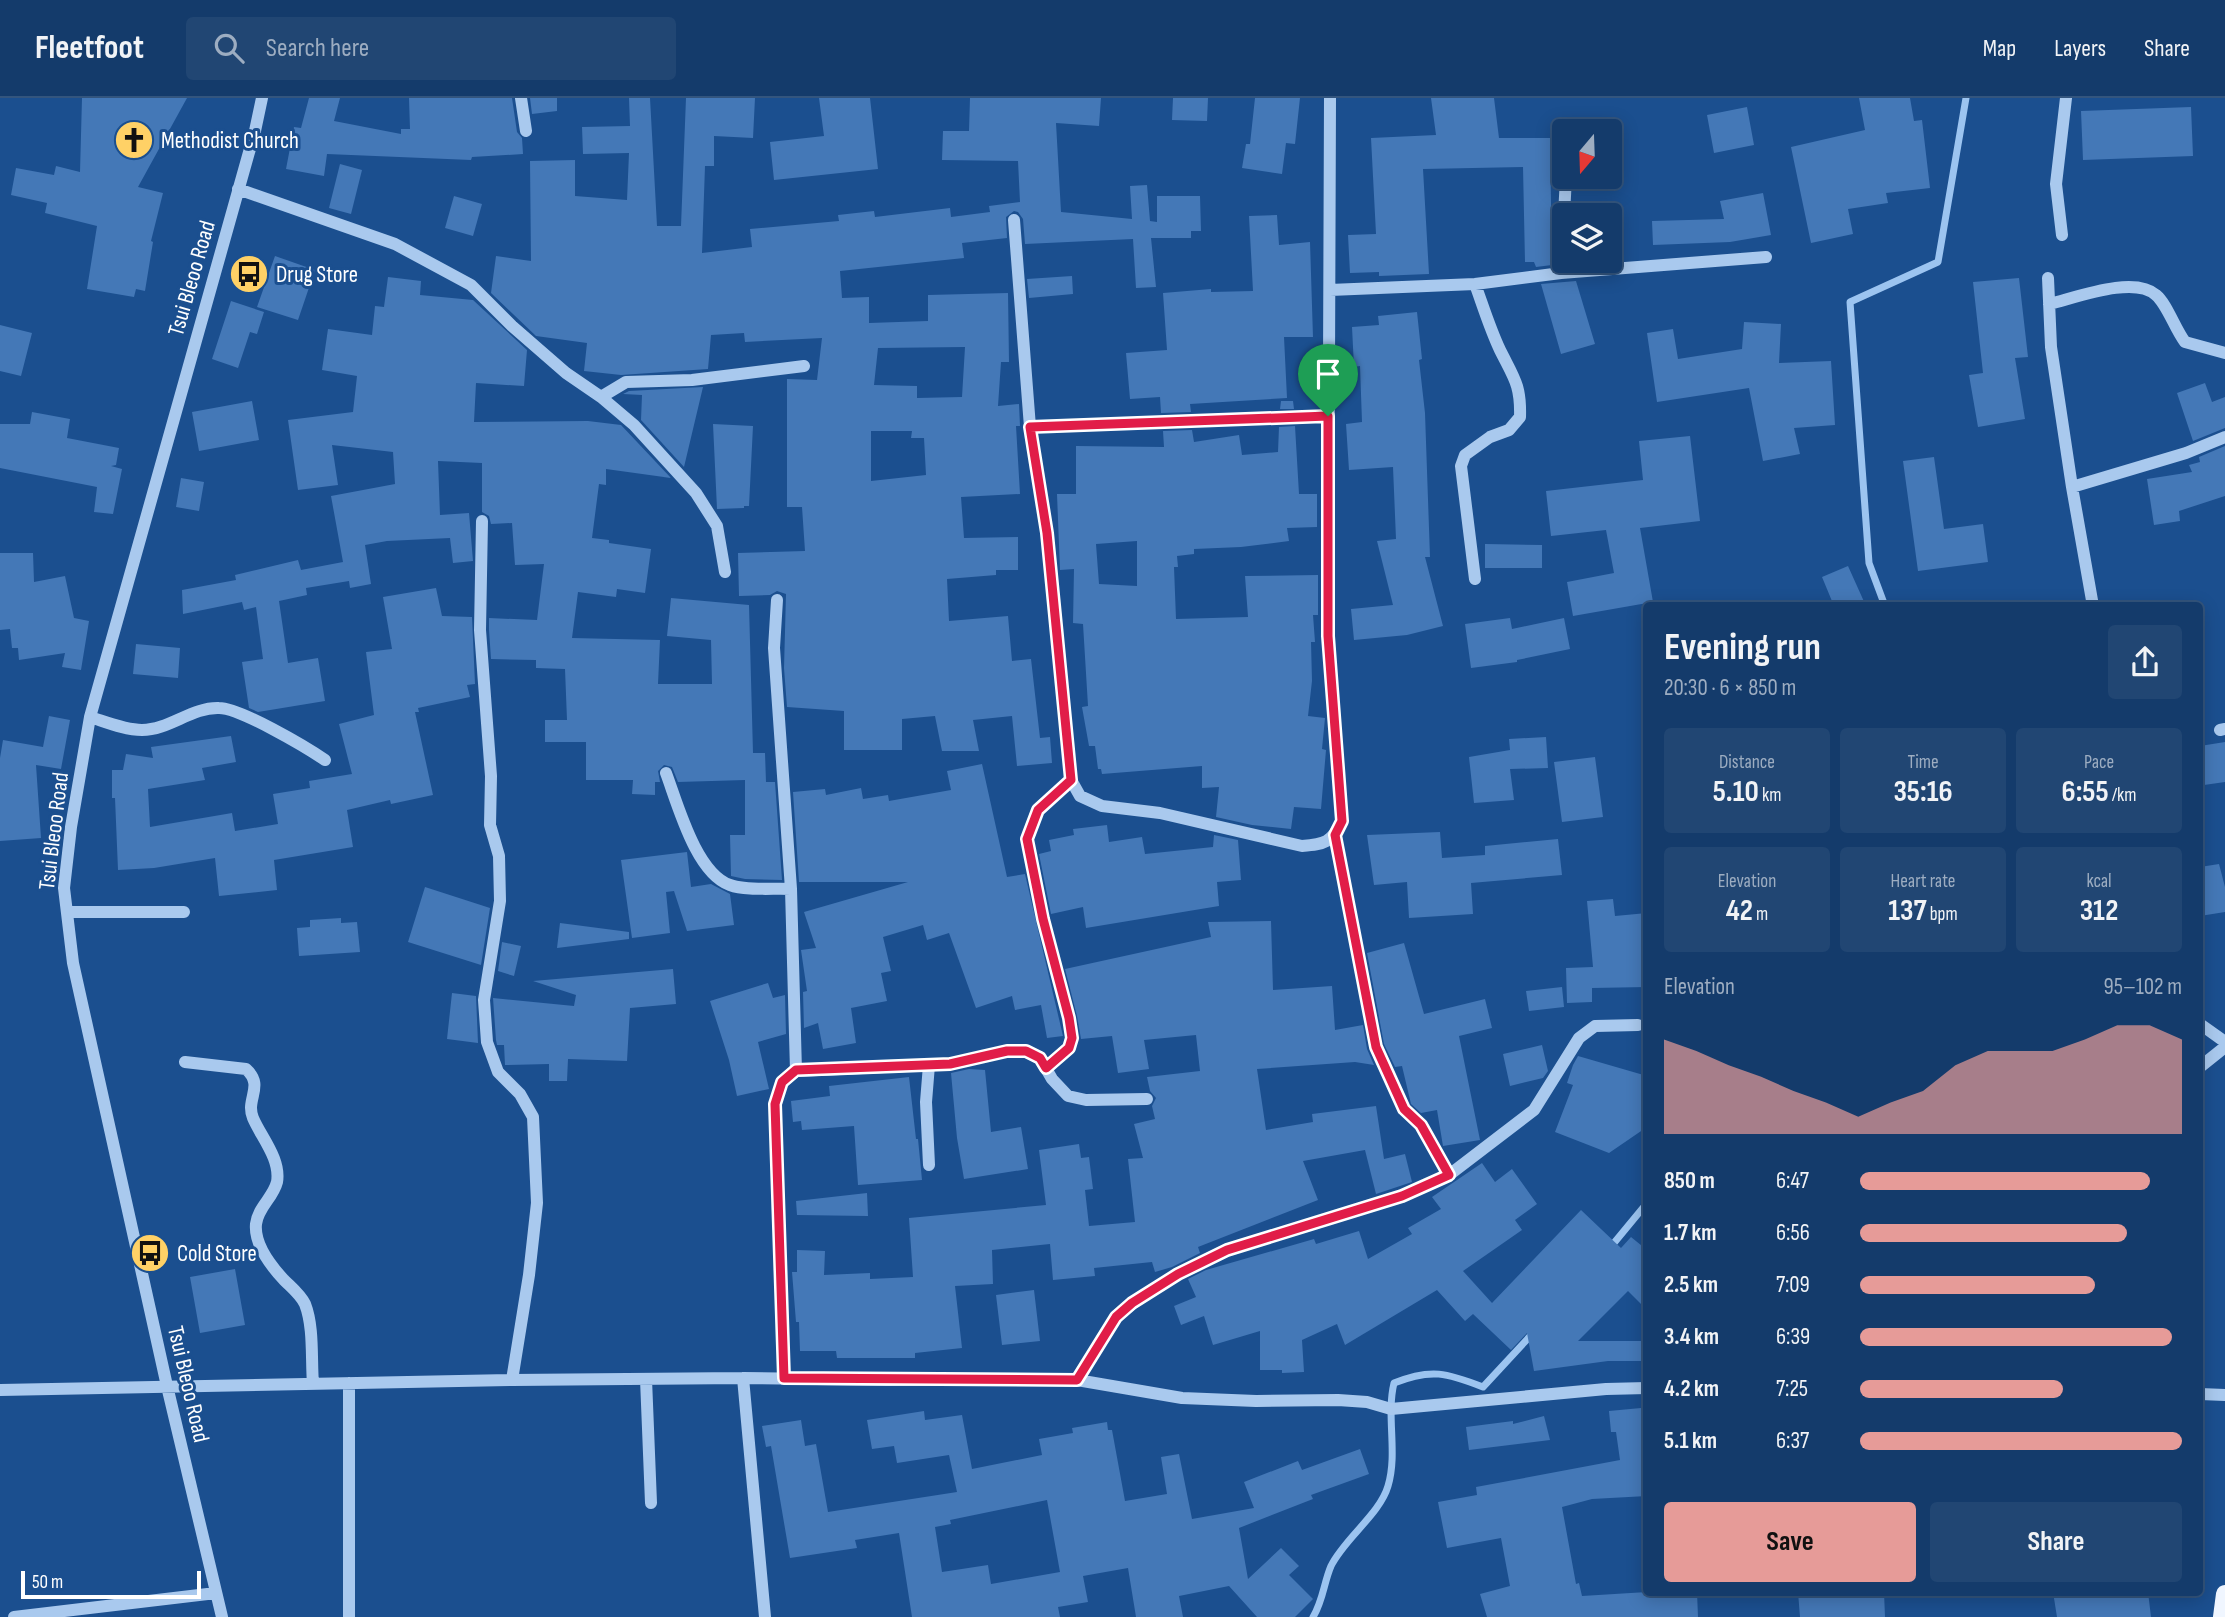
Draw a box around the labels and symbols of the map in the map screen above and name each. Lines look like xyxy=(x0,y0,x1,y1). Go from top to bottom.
church icon: Methodist Church xyxy=(113,119,155,161)
north arrow xyxy=(1552,119,1622,189)
place label: Methodist Church xyxy=(161,127,299,155)
street label: Tsui Bleoo Road xyxy=(162,217,222,339)
bus stop icon: Drug Store xyxy=(228,253,270,295)
place label: Drug Store xyxy=(276,261,358,289)
pin xyxy=(1298,344,1358,416)
street label: Tsui Bleoo Road xyxy=(33,771,75,892)
bus stop icon: Cold Store xyxy=(129,1232,171,1274)
place label: Cold Store xyxy=(177,1240,257,1268)
street label: Tsui Bleoo Road xyxy=(161,1323,215,1445)
scale bar xyxy=(21,1568,201,1600)

